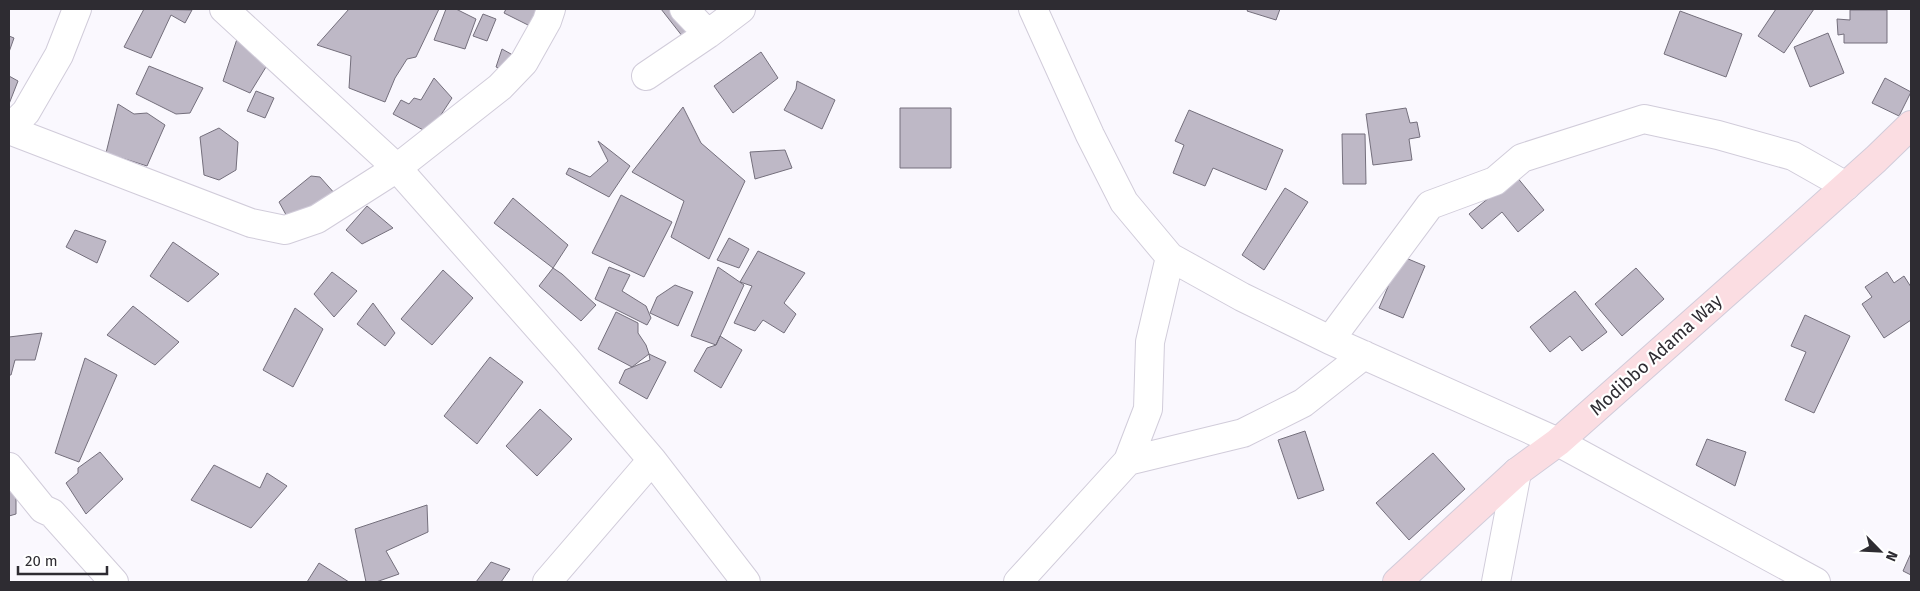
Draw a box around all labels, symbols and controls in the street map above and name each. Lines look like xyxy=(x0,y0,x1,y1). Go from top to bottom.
street label: Modibbo Adama Way xyxy=(1585,290,1727,420)
north arrow xyxy=(1855,526,1905,576)
scale bar xyxy=(18,544,106,576)
text: N xyxy=(1882,548,1901,564)
text: 20 m xyxy=(25,552,58,570)

